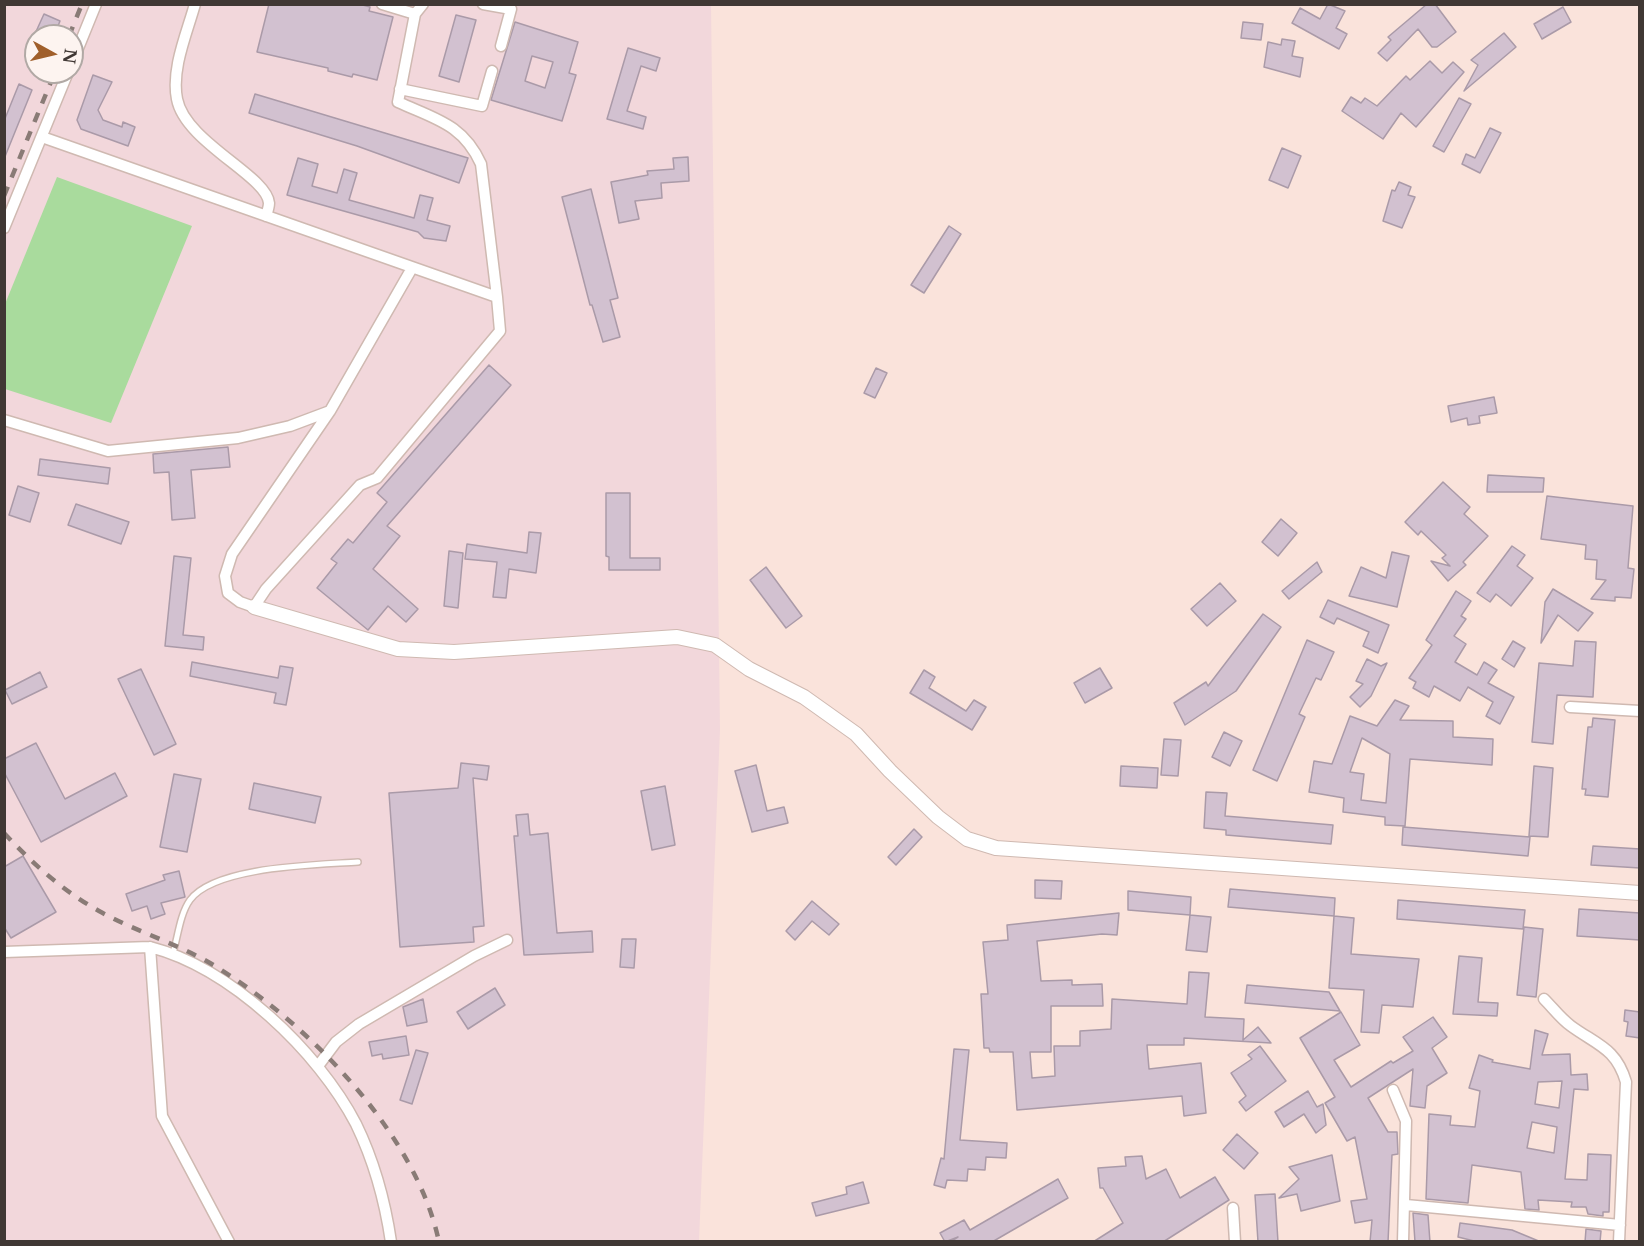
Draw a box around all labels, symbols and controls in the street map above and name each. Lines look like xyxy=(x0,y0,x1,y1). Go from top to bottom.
north arrow xyxy=(24,24,84,84)
text: N xyxy=(59,47,81,65)

